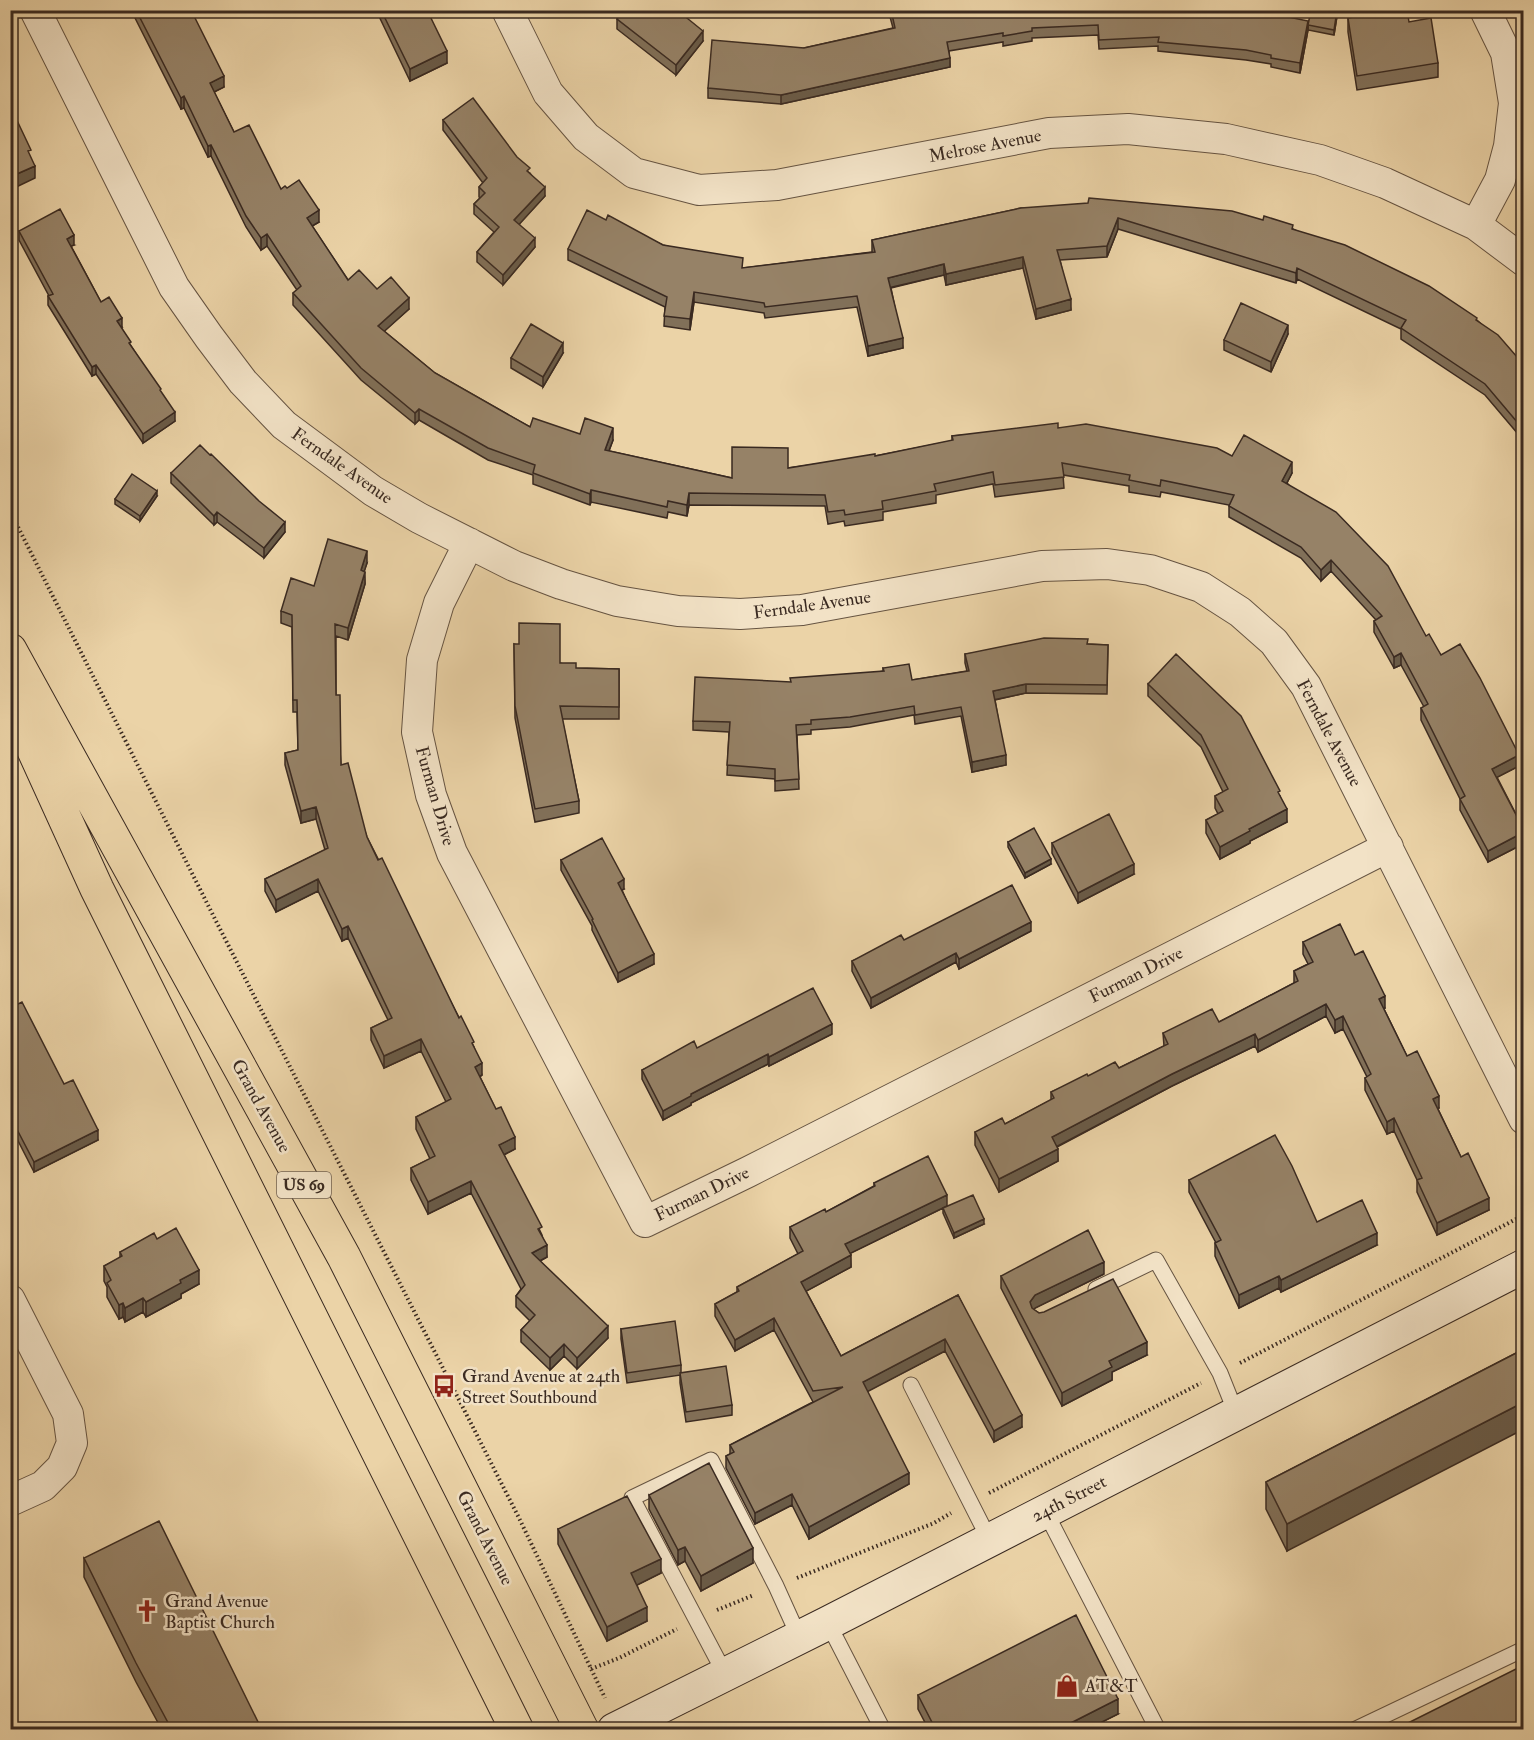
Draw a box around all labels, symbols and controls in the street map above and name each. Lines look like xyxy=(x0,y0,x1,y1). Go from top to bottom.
street label: Melrose Avenue xyxy=(927,124,1044,168)
street label: Ferndale Avenue xyxy=(287,423,398,510)
street label: Ferndale Avenue xyxy=(752,585,873,625)
street label: Ferndale Avenue xyxy=(1291,675,1367,791)
street label: Furman Drive xyxy=(410,744,460,849)
street label: Furman Drive xyxy=(1085,941,1187,1009)
street label: Grand Avenue xyxy=(226,1055,296,1157)
street label: Furman Drive xyxy=(651,1161,754,1227)
road number: US 69 xyxy=(277,1172,331,1198)
place label: Grand Avenue at 24th Street Southbound xyxy=(462,1365,621,1409)
bus stop icon: Grand Avenue at 24th Street Southbound xyxy=(431,1373,457,1399)
street label: 24th Street xyxy=(1028,1470,1111,1528)
street label: Grand Avenue xyxy=(451,1487,519,1590)
place label: Grand Avenue Baptist Church xyxy=(165,1590,275,1634)
church icon: Grand Avenue Baptist Church xyxy=(134,1598,160,1624)
shop icon: AT&T xyxy=(1054,1673,1080,1699)
place label: AT&T xyxy=(1084,1675,1138,1698)

